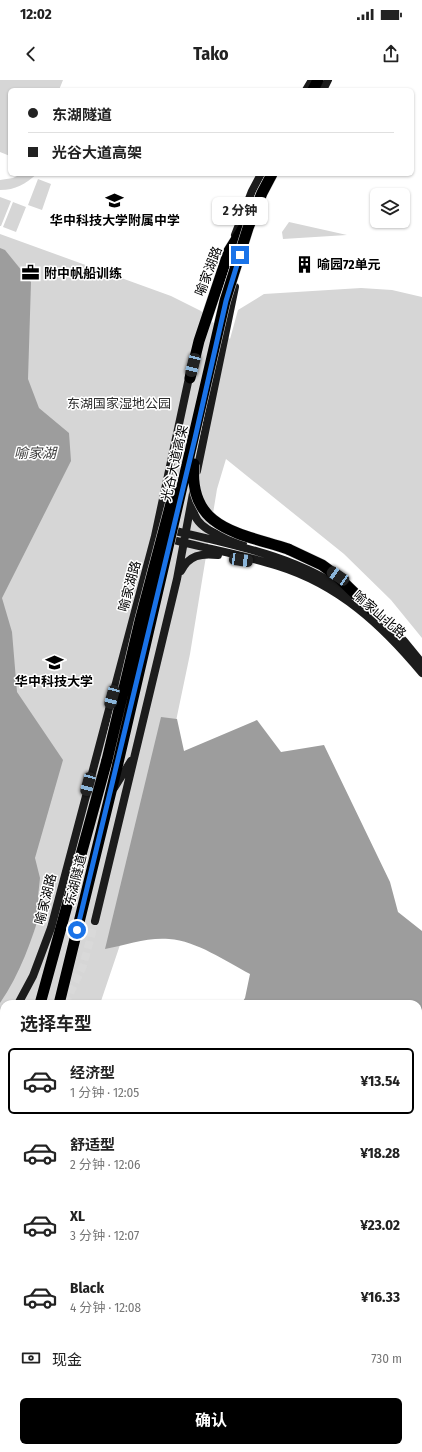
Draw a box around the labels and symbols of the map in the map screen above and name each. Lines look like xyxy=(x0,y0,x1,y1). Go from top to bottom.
school or university icon: 华中科技大学附属中学 xyxy=(105,191,125,211)
callout: 2 分钟 xyxy=(212,197,268,225)
place label: 华中科技大学附属中学 xyxy=(50,213,180,228)
street label: 喻家湖路 xyxy=(192,244,225,298)
route end xyxy=(231,246,249,264)
building icon: 喻园72单元 xyxy=(294,254,314,274)
place label: 喻园72单元 xyxy=(317,257,381,272)
office icon: 附中帆船训练 xyxy=(21,263,41,283)
place label: 附中帆船训练 xyxy=(44,266,122,281)
car xyxy=(184,352,202,378)
park label: 东湖国家湿地公园 xyxy=(67,396,171,411)
street label: 光谷大道高架 xyxy=(158,423,191,503)
water label: 喻家湖 xyxy=(14,445,58,462)
car xyxy=(228,552,254,568)
street label: 喻家湖路 xyxy=(116,559,143,613)
car xyxy=(325,564,351,588)
street label: 喻家山北路 xyxy=(350,587,409,641)
school or university icon: 华中科技大学 xyxy=(44,652,64,672)
place label: 华中科技大学 xyxy=(15,674,93,689)
car xyxy=(103,684,121,710)
car xyxy=(79,771,97,797)
street label: 东湖隧道 xyxy=(62,853,89,907)
street label: 喻家湖路 xyxy=(32,872,59,926)
route start xyxy=(68,921,86,939)

